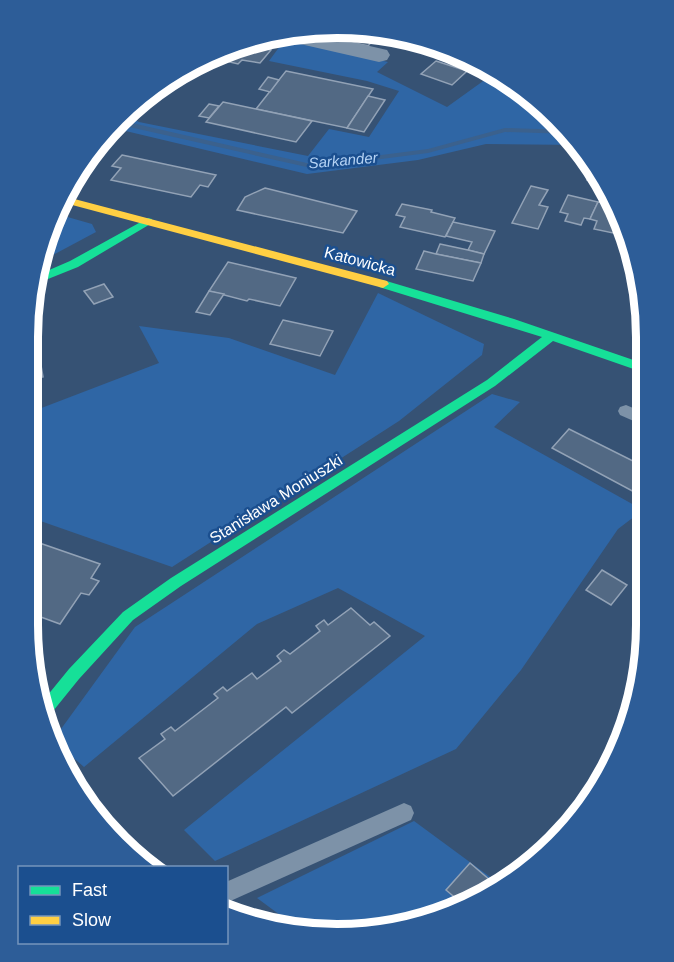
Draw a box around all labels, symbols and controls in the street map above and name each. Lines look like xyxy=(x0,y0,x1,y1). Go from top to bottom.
water label: Sarkander xyxy=(308,148,379,171)
street label: Katowicka xyxy=(323,243,398,279)
street label: Stanisława Moniuszki xyxy=(207,451,345,547)
legend xyxy=(18,866,228,944)
text: Fast xyxy=(72,880,107,900)
text: Slow xyxy=(72,910,112,930)

